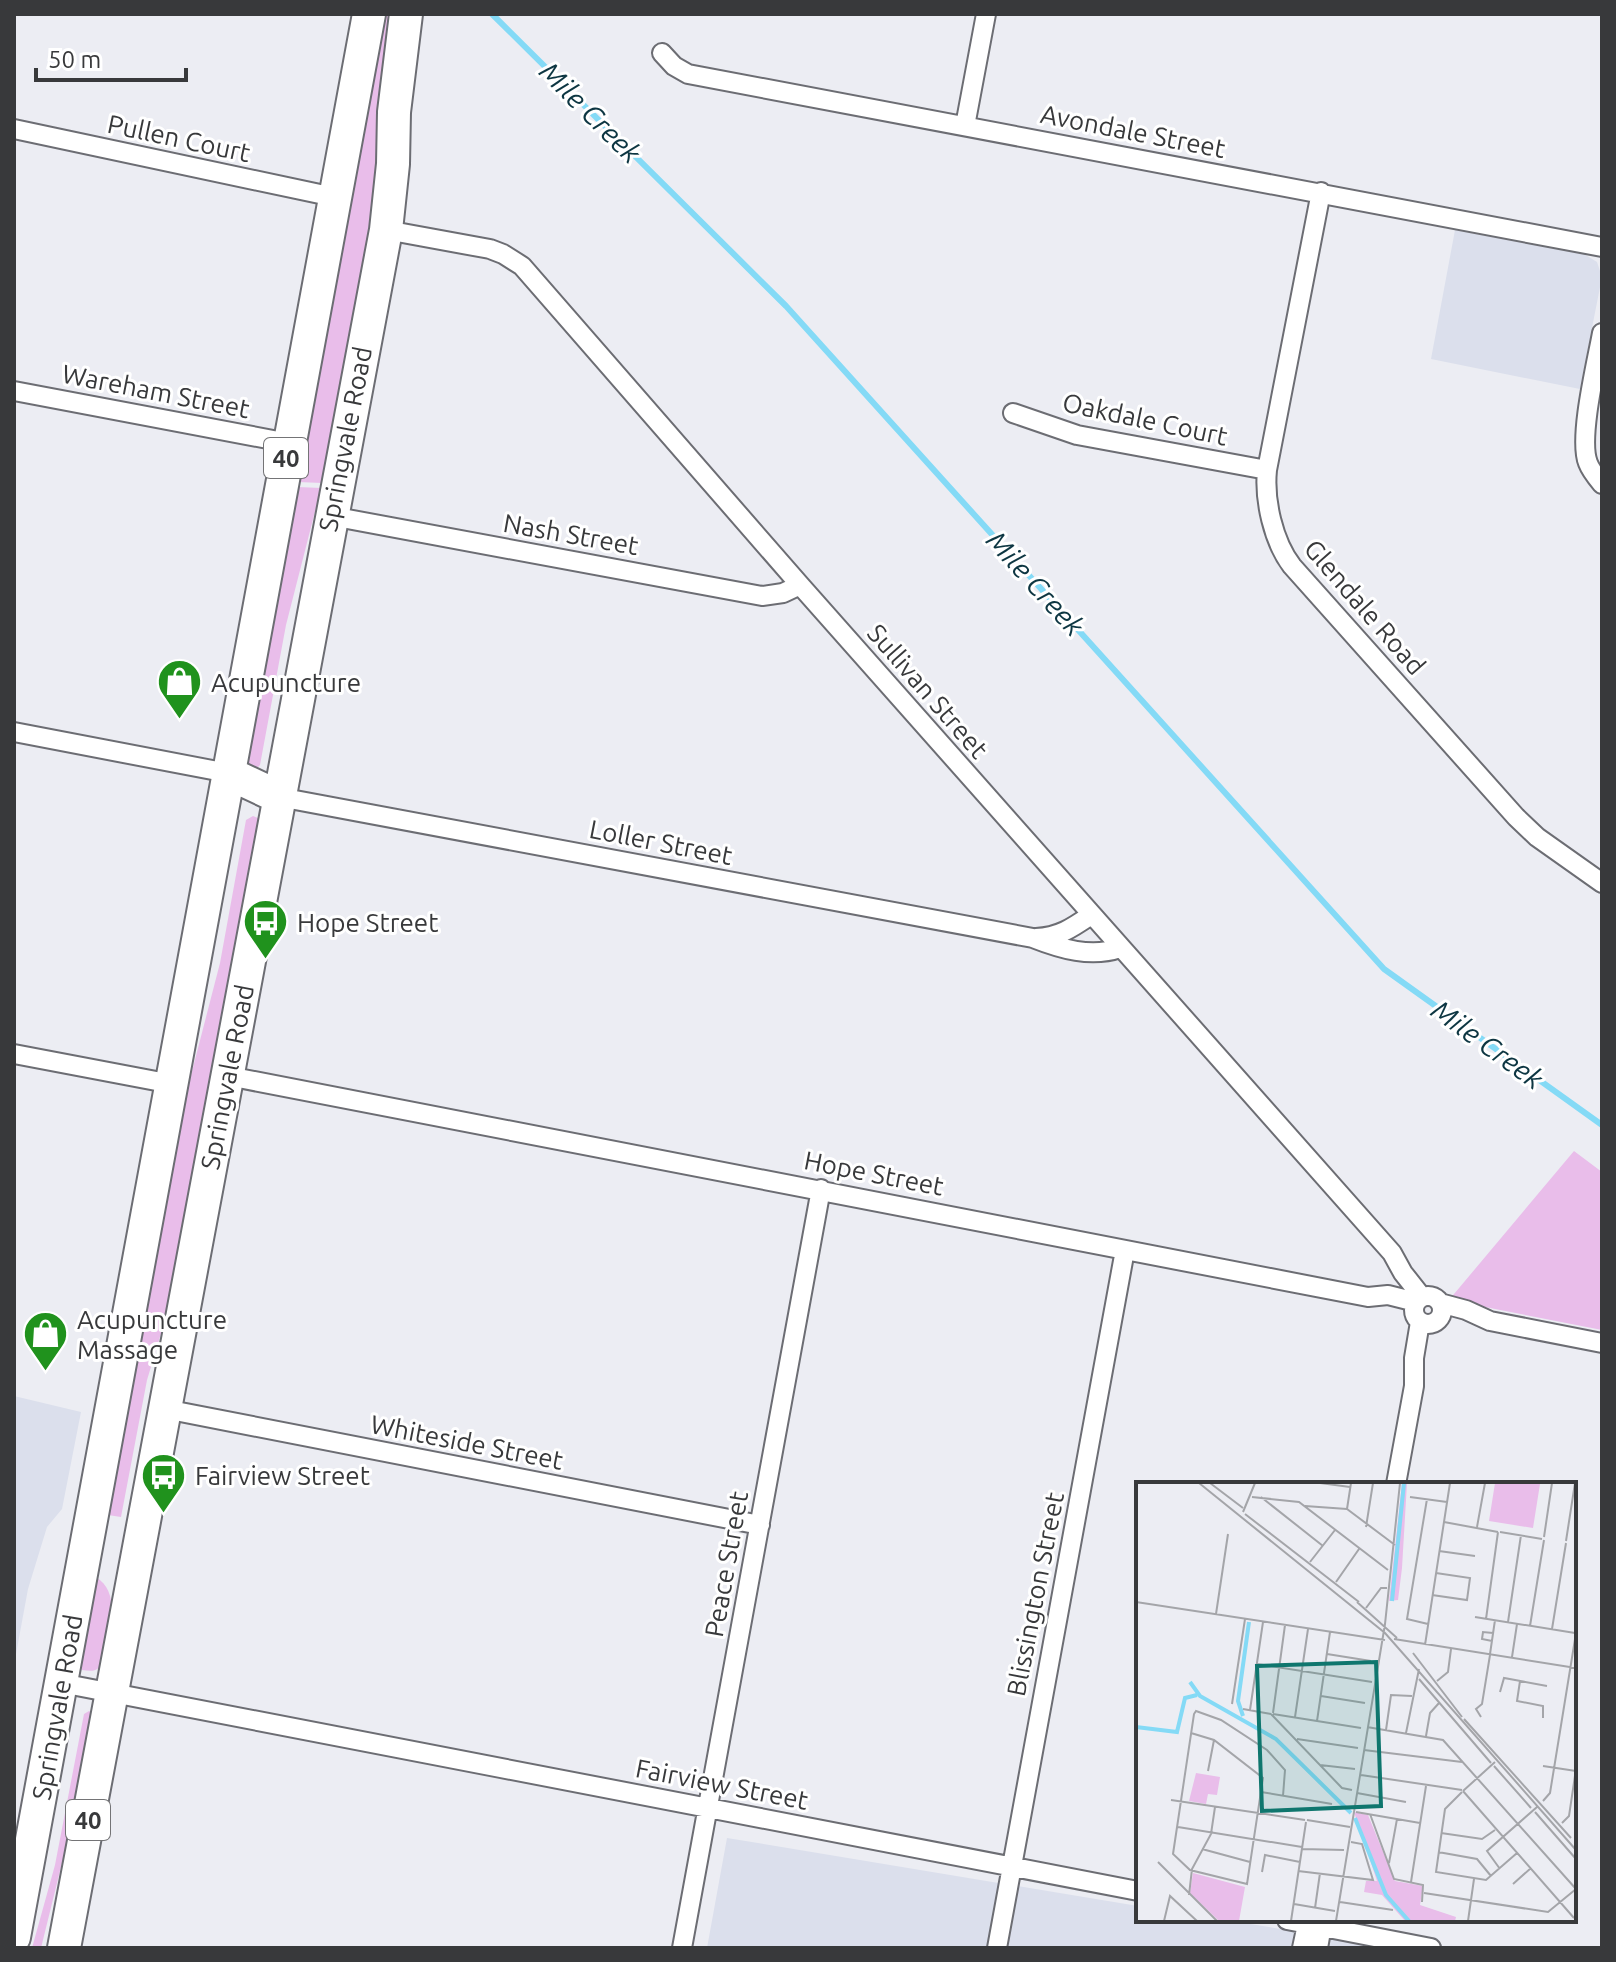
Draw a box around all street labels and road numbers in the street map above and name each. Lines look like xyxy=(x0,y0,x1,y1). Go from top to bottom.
street label: Avondale Street xyxy=(1038,99,1228,163)
street label: Pullen Court xyxy=(105,109,253,167)
street label: Springvale Road xyxy=(313,344,377,534)
street label: Wareham Street xyxy=(60,359,252,423)
street label: Oakdale Court xyxy=(1060,387,1230,451)
road number: 40 xyxy=(264,438,308,478)
street label: Nash Street xyxy=(501,508,641,560)
street label: Glendale Road xyxy=(1299,534,1431,680)
street label: Sullivan Street xyxy=(862,618,994,764)
street label: Loller Street xyxy=(587,814,735,870)
street label: Springvale Road xyxy=(195,982,259,1172)
street label: Hope Street xyxy=(802,1145,946,1201)
street label: Whiteside Street xyxy=(368,1409,566,1475)
street label: Peace Street xyxy=(699,1489,753,1639)
street label: Blissington Street xyxy=(1001,1490,1069,1698)
street label: Springvale Road xyxy=(26,1612,88,1802)
street label: Fairview Street xyxy=(633,1753,811,1815)
road number: 40 xyxy=(66,1800,110,1840)

